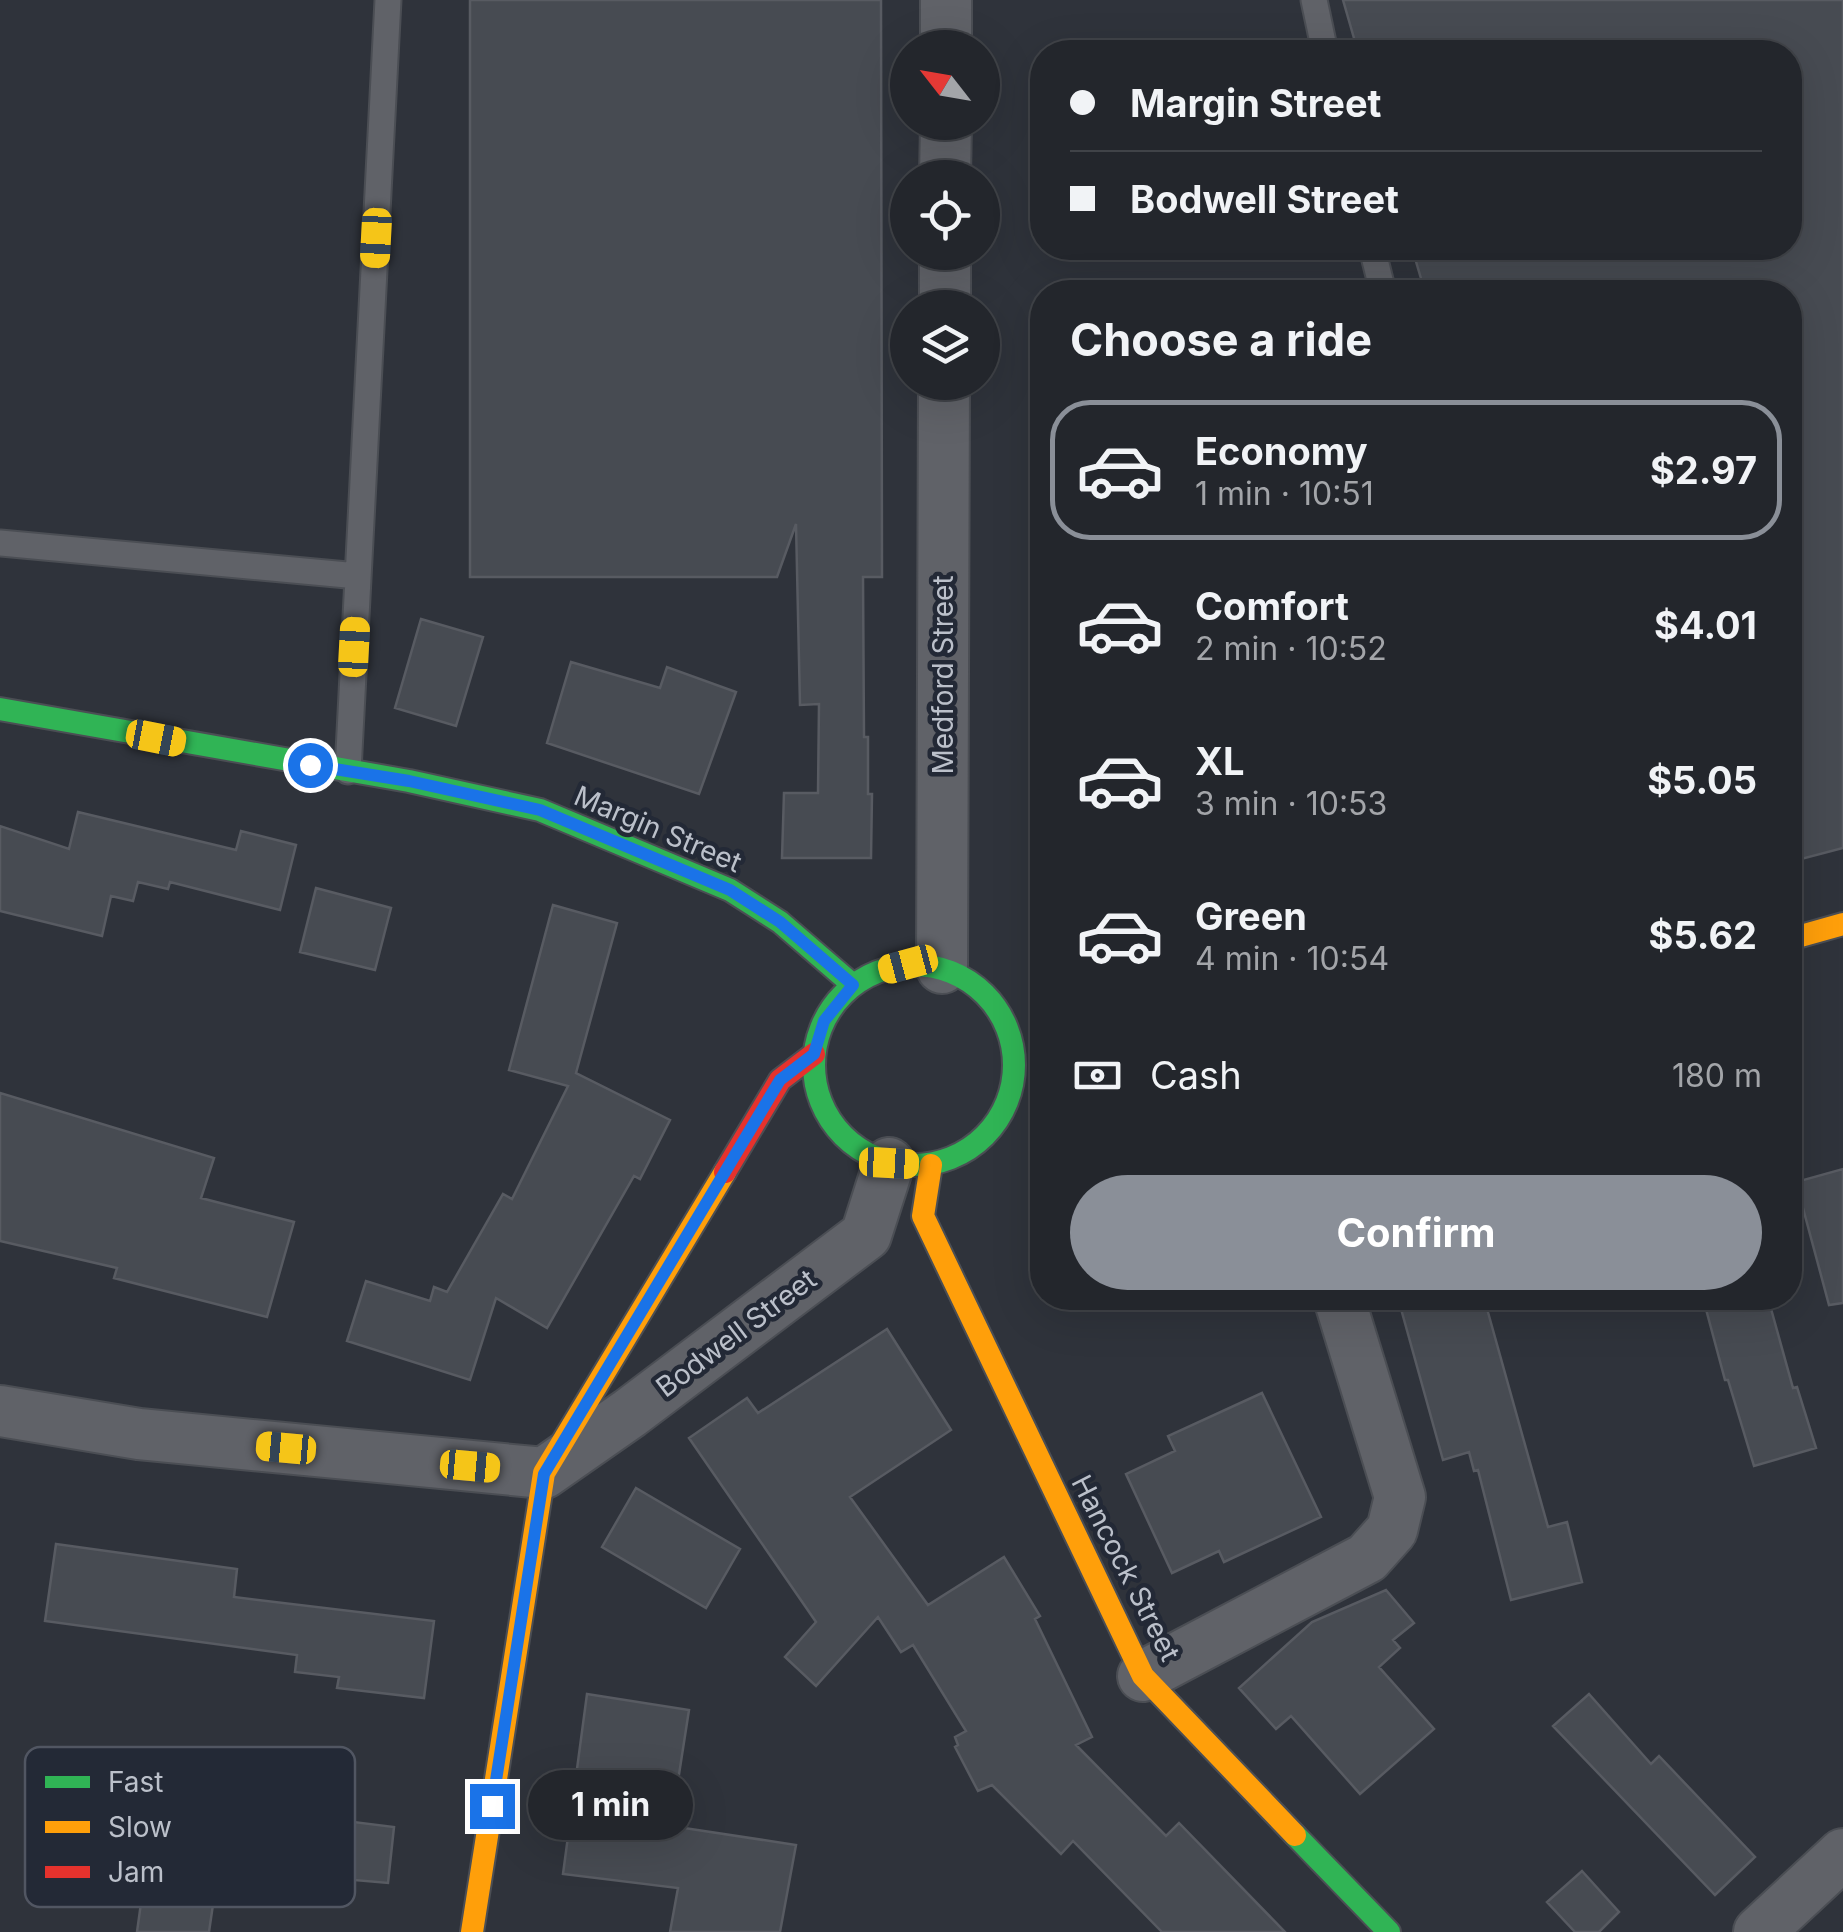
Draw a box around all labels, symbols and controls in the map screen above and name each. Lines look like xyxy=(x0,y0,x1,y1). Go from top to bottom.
north arrow xyxy=(890,30,1000,140)
map controls xyxy=(890,30,1000,400)
text: Margin Street xyxy=(1130,80,1382,126)
button: locate xyxy=(890,160,1000,270)
text: Bodwell Street xyxy=(1130,176,1399,222)
car xyxy=(359,207,393,269)
button: layers xyxy=(890,290,1000,400)
text: Choose a ride xyxy=(1070,312,1372,367)
icon: car xyxy=(1075,425,1165,515)
text: Economy xyxy=(1195,428,1368,474)
text: $2.97 xyxy=(1650,447,1757,493)
text: 1 min · 10:51 xyxy=(1195,474,1374,513)
street label: Medford Street xyxy=(926,575,960,775)
icon: car xyxy=(1075,580,1165,670)
text: Comfort xyxy=(1195,583,1349,629)
text: $4.01 xyxy=(1654,602,1757,648)
car xyxy=(337,616,371,678)
text: 2 min · 10:52 xyxy=(1195,629,1387,668)
car xyxy=(124,718,188,758)
icon: car xyxy=(1075,735,1165,825)
text: XL xyxy=(1195,738,1245,784)
route start xyxy=(288,743,333,788)
text: $5.05 xyxy=(1647,757,1757,803)
street label: Margin Street xyxy=(569,778,747,880)
text: 3 min · 10:53 xyxy=(1195,784,1387,823)
icon: car xyxy=(1075,890,1165,980)
text: Green xyxy=(1195,893,1307,939)
text: $5.62 xyxy=(1649,912,1757,958)
text: 4 min · 10:54 xyxy=(1195,939,1389,978)
car xyxy=(875,942,941,986)
icon: cash xyxy=(1070,1048,1125,1103)
text: Cash xyxy=(1150,1052,1242,1098)
text: 180 m xyxy=(1672,1056,1762,1095)
car xyxy=(858,1146,920,1180)
button: Confirm xyxy=(1070,1175,1762,1290)
street label: Bodwell Street xyxy=(649,1262,823,1404)
car xyxy=(255,1430,317,1466)
car xyxy=(439,1448,501,1484)
street label: Hancock Street xyxy=(1065,1469,1187,1667)
legend xyxy=(25,1747,355,1907)
text: Fast xyxy=(108,1765,164,1799)
callout: 1 min xyxy=(527,1771,692,1841)
route end xyxy=(470,1784,515,1829)
text: 1 min xyxy=(571,1785,650,1824)
text: Slow xyxy=(108,1810,172,1844)
text: Jam xyxy=(108,1855,164,1889)

